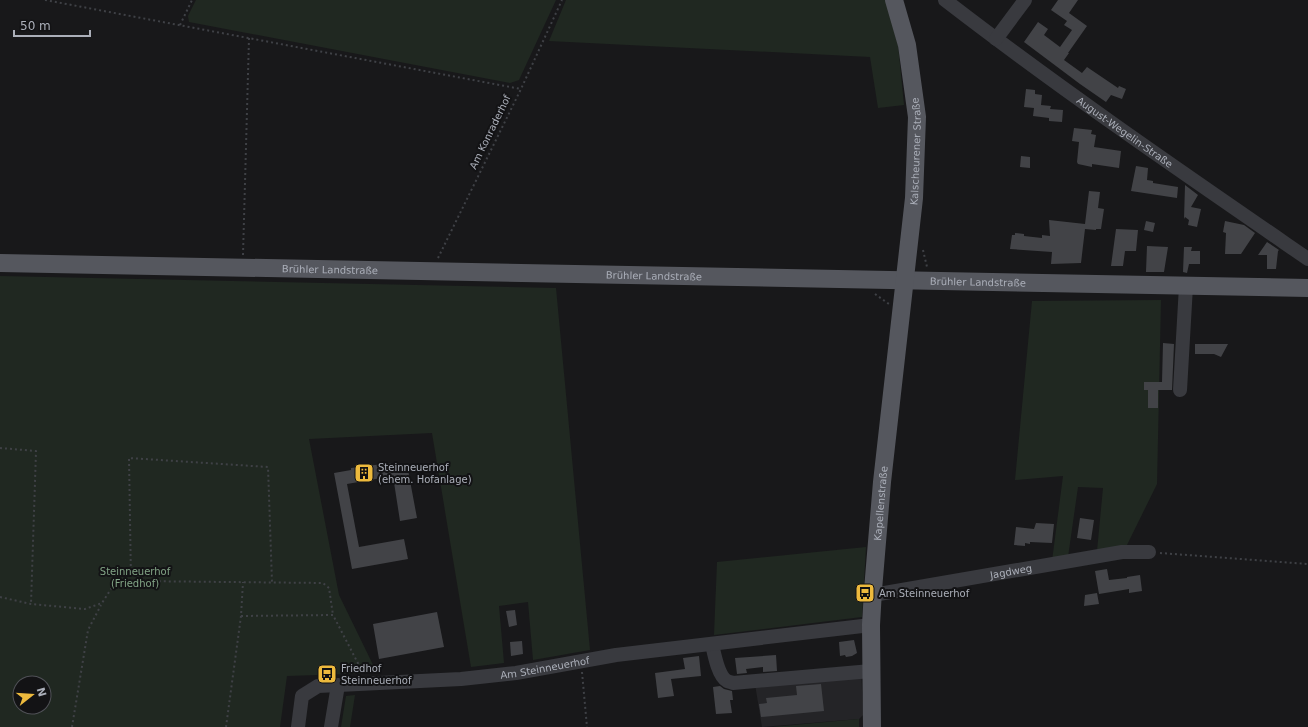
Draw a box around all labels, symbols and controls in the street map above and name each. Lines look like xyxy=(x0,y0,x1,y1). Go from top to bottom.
scale bar xyxy=(14,12,90,38)
text: 50 m xyxy=(20,19,51,33)
street label: Am Konraderhof xyxy=(467,93,513,171)
street label: August-Wegelin-Straße xyxy=(1075,94,1175,169)
street label: Kalscheurener Straße xyxy=(908,97,923,206)
street label: Brühler Landstraße xyxy=(282,263,378,276)
street label: Brühler Landstraße xyxy=(606,269,702,282)
street label: Brühler Landstraße xyxy=(930,275,1026,288)
building icon: Steinneuerhof (ehem. Hofanlage) xyxy=(353,462,375,484)
place label: Steinneuerhof (ehem. Hofanlage) xyxy=(378,462,472,485)
street label: Kapellenstraße xyxy=(872,465,889,541)
street label: Jagdweg xyxy=(988,562,1033,580)
park label: Steinneuerhof (Friedhof) xyxy=(100,566,171,589)
bus stop icon: Am Steinneuerhof xyxy=(854,582,876,604)
place label: Am Steinneuerhof xyxy=(879,588,970,599)
street label: Am Steinneuerhof xyxy=(500,654,591,680)
bus stop icon: Friedhof Steinneuerhof xyxy=(316,663,338,685)
place label: Friedhof Steinneuerhof xyxy=(341,663,412,686)
north arrow xyxy=(12,675,52,715)
text: N xyxy=(34,686,49,699)

